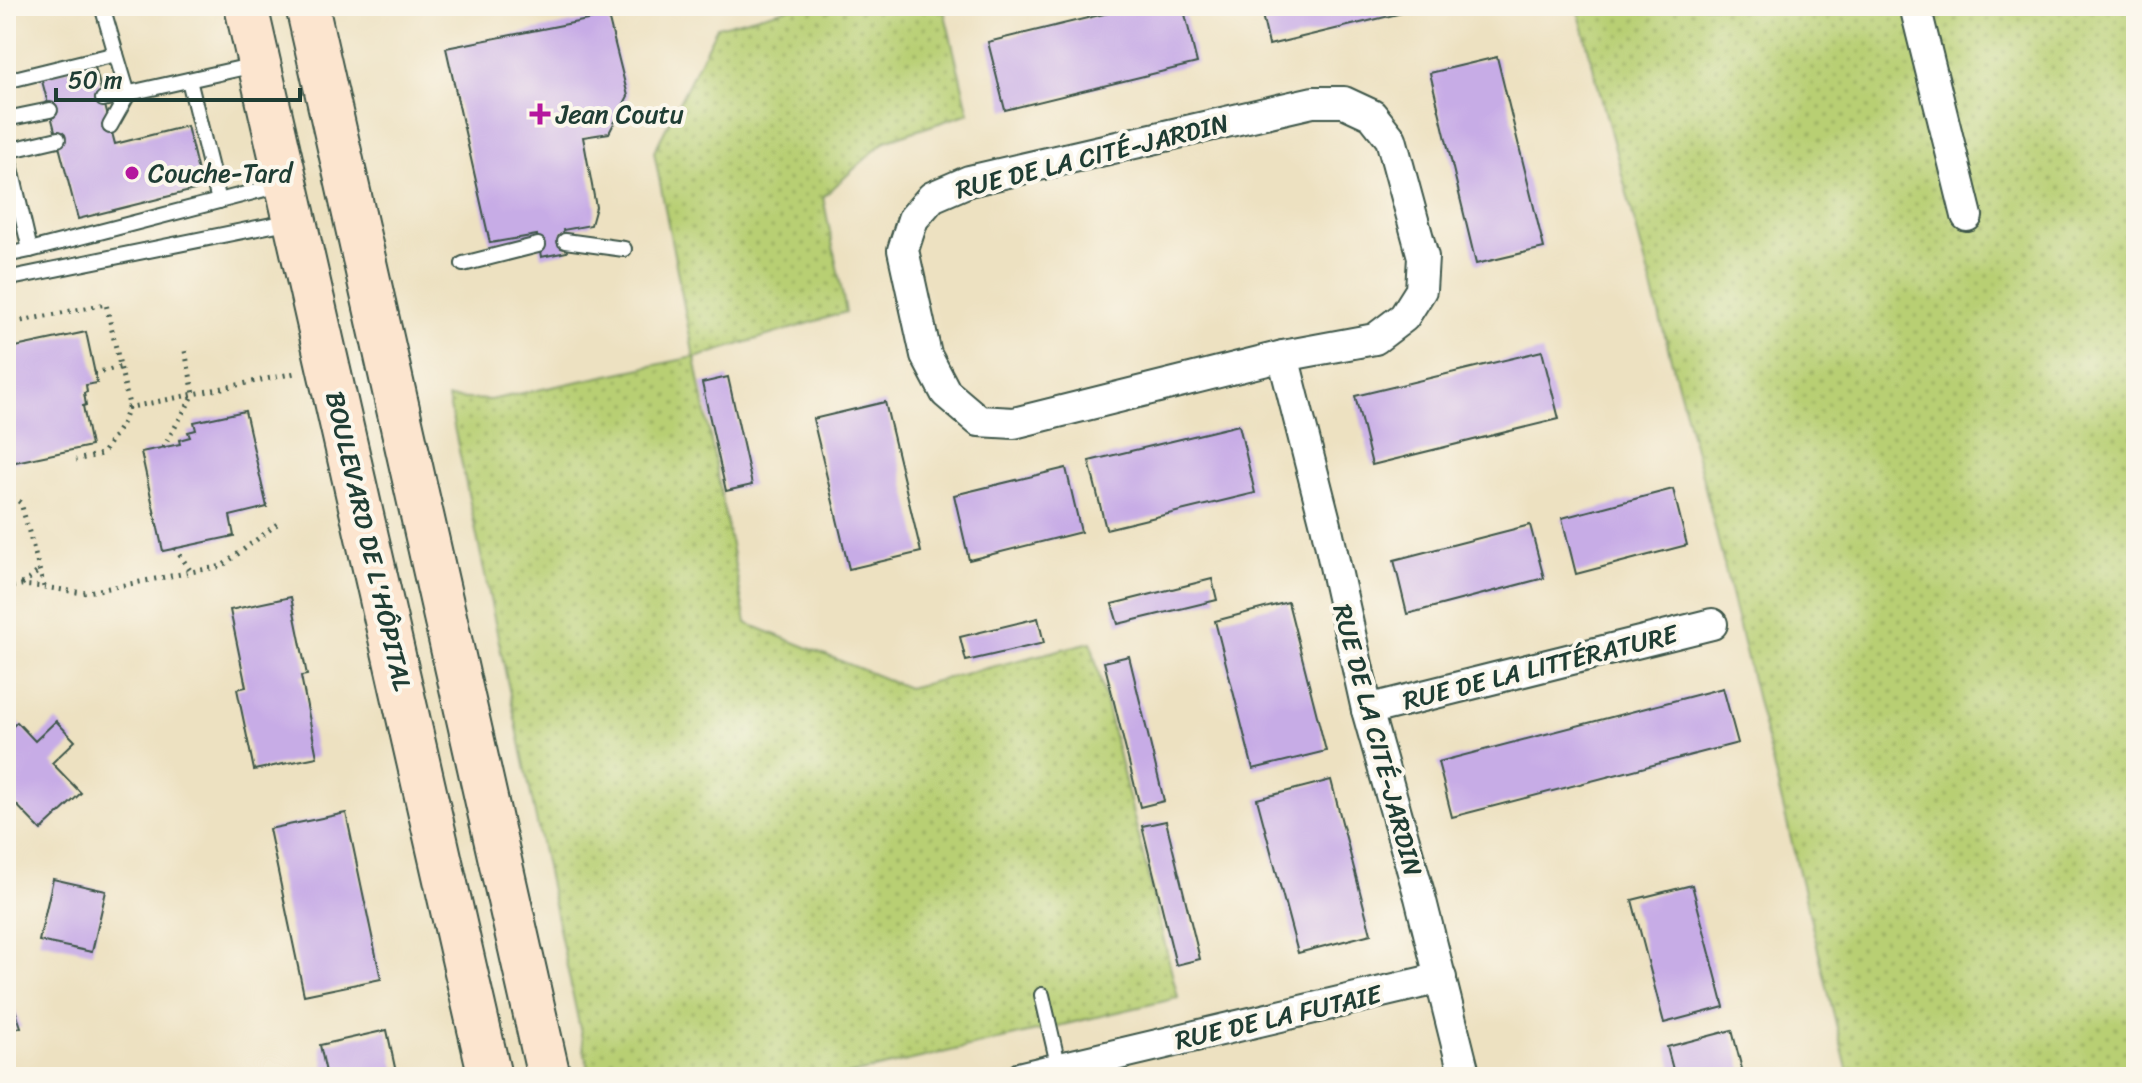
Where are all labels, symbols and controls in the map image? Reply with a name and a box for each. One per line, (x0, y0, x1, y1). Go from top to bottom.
scale bar (56, 52, 300, 102)
text: 50 m (68, 59, 123, 101)
place label: Jean Coutu (555, 91, 684, 137)
street label: RUE DE LA CITÉ-JARDIN (950, 100, 1234, 212)
marker: Jean Coutu (531, 105, 549, 123)
place label: Couche-Tard (148, 150, 294, 196)
marker: Couche-Tard (123, 164, 141, 182)
street label: BOULEVARD DE L'HÔPITAL (312, 387, 426, 695)
street label: RUE DE LA CITÉ-JARDIN (1320, 599, 1436, 881)
street label: RUE DE LA LITTÉRATURE (1398, 610, 1684, 723)
street label: RUE DE LA FUTAIE (1170, 971, 1387, 1063)

